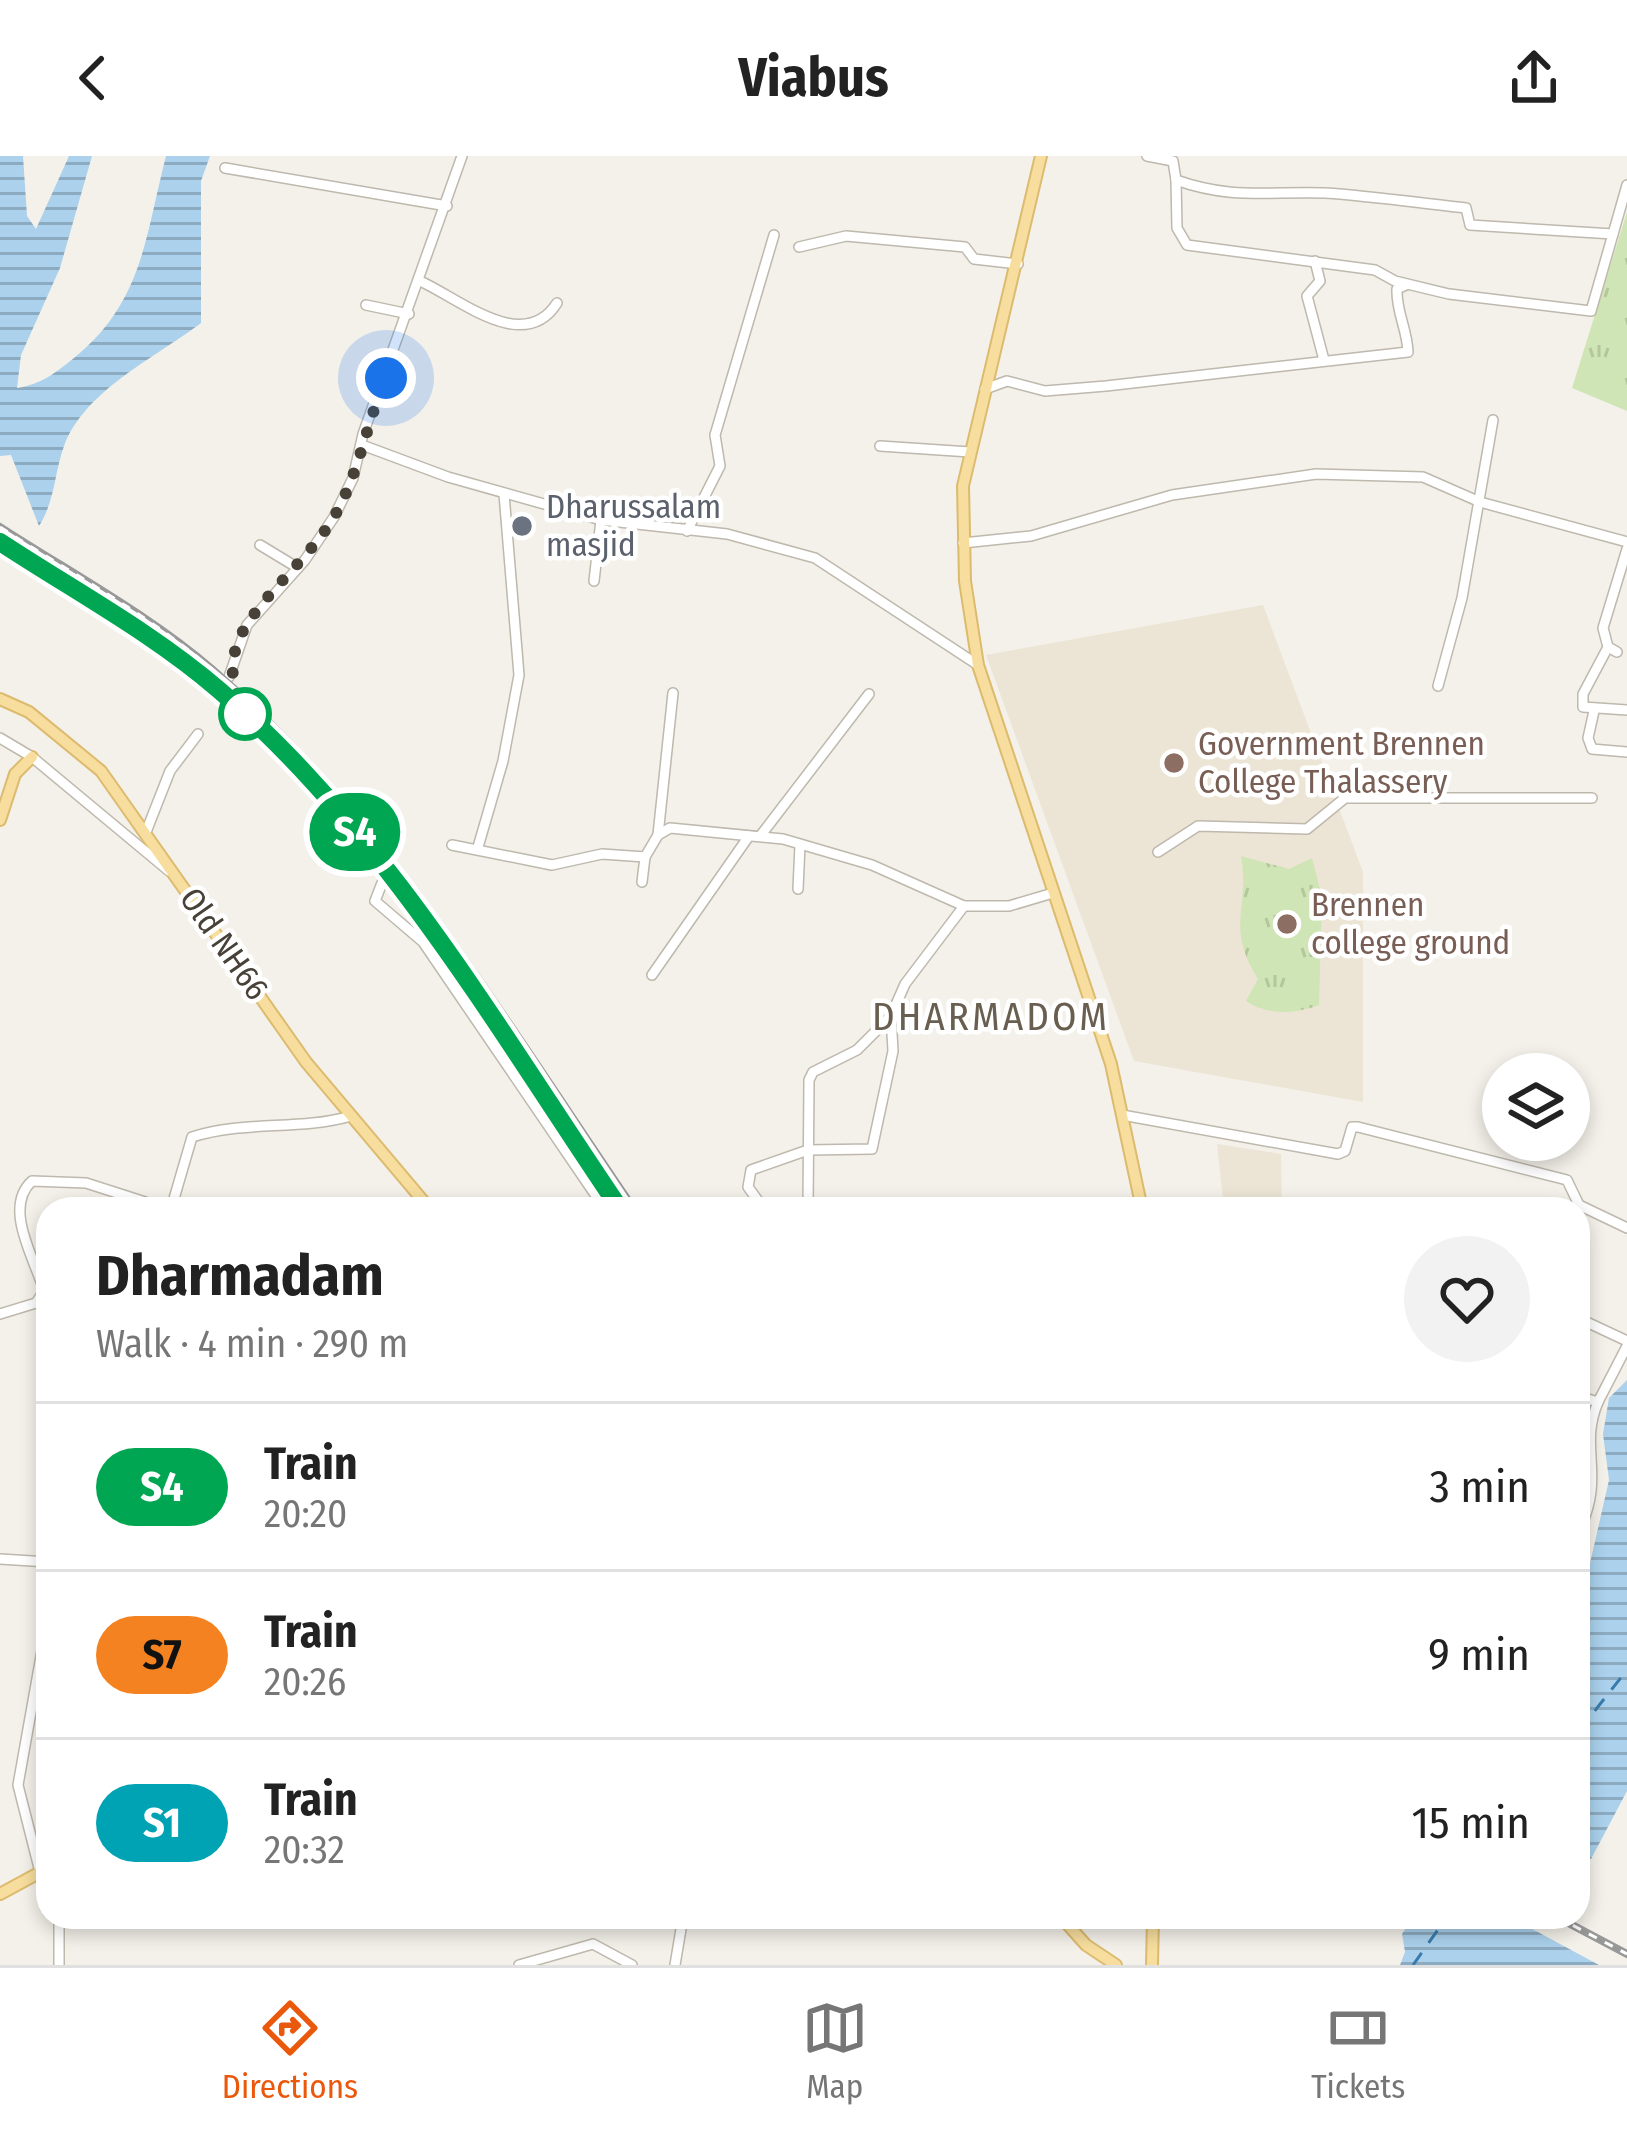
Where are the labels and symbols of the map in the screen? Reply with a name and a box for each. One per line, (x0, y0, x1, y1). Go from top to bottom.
your location (356, 348, 416, 408)
place label: Dharussalam masjid (546, 487, 721, 565)
marker: Dharussalam masjid (509, 513, 535, 539)
unlabelled marker (220, 689, 270, 739)
place label: Government Brennen College Thalassery (1198, 724, 1485, 802)
marker: Government Brennen College Thalassery (1161, 750, 1187, 776)
line badge: S4 (301, 793, 409, 871)
street label: Old NH66 (171, 880, 277, 1008)
place label: Brennen college ground (1311, 885, 1510, 963)
marker: Brennen college ground (1274, 911, 1300, 937)
district label: DHARMADOM (872, 994, 1110, 1040)

